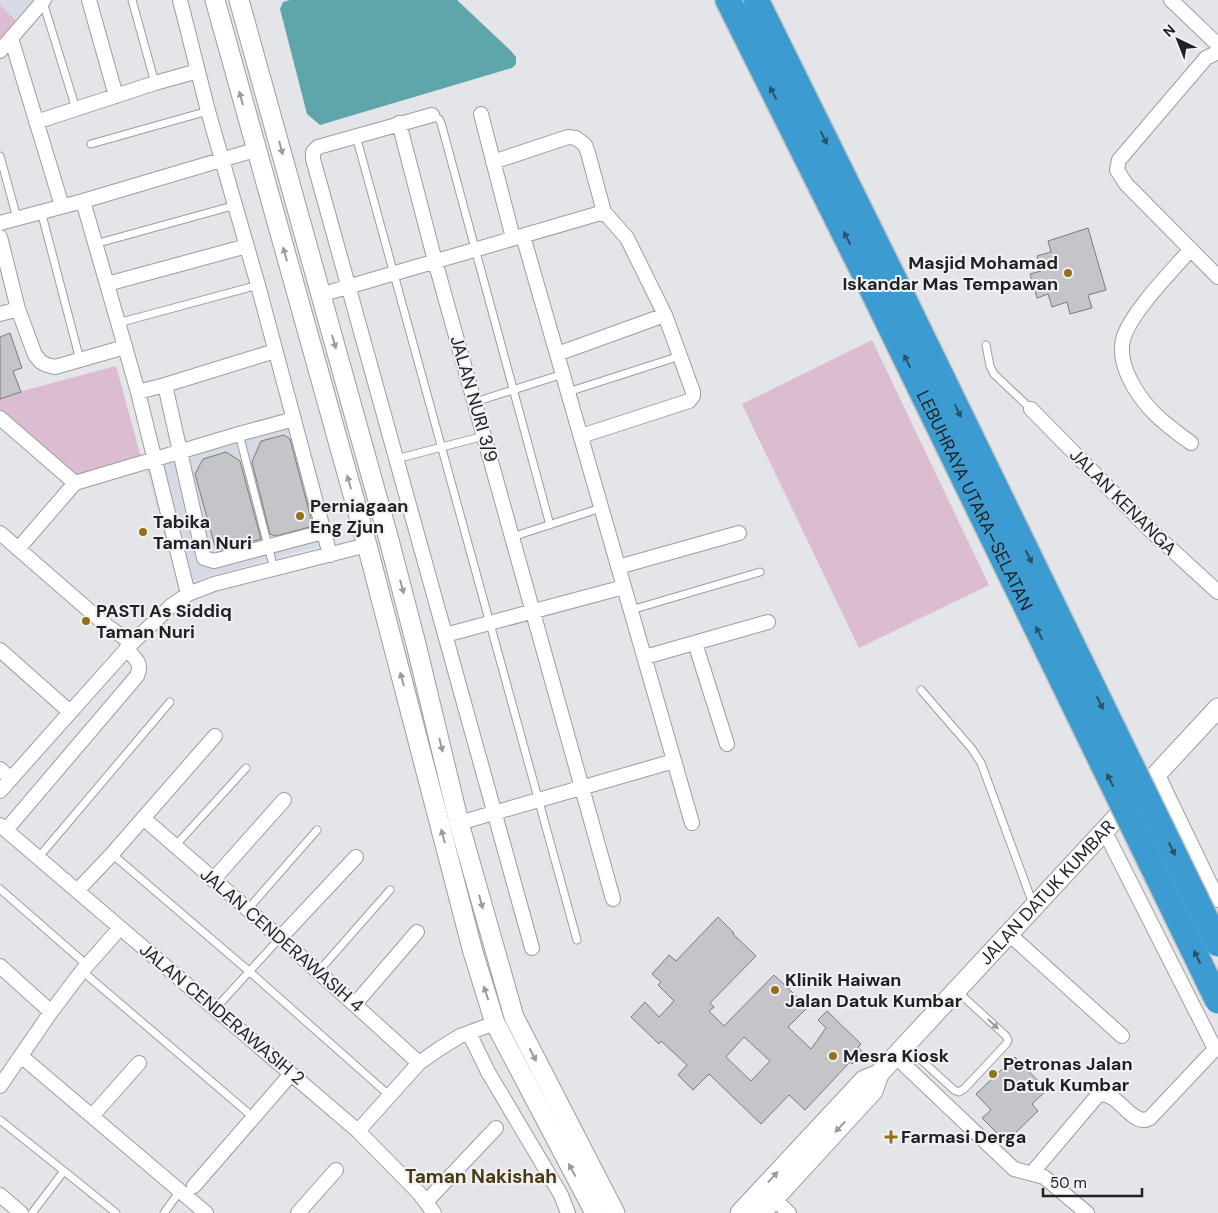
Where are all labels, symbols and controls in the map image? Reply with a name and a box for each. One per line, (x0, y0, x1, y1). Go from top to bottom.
north arrow (1153, 15, 1203, 65)
text: N (1159, 20, 1179, 41)
one-way arrow (769, 85, 778, 100)
one-way arrow (237, 90, 245, 105)
one-way arrow (820, 131, 828, 145)
one-way arrow (277, 140, 285, 155)
one-way arrow (842, 230, 851, 245)
one-way arrow (281, 247, 289, 262)
place label: Masjid Mohamad Iskandar Mas Tempawan (842, 251, 1058, 296)
marker: Masjid Mohamad Iskandar Mas Tempawan (1062, 267, 1074, 279)
street label: JALAN NURI 3/9 (444, 333, 504, 465)
one-way arrow (330, 334, 338, 349)
one-way arrow (903, 354, 911, 368)
street label: LEBUHRAYA UTARA–SELATAN (911, 386, 1038, 615)
one-way arrow (954, 404, 962, 418)
street label: JALAN KENANGA (1064, 443, 1182, 561)
one-way arrow (344, 474, 352, 489)
place label: Perniagaan Eng Zjun (310, 494, 408, 539)
place label: Tabika Taman Nuri (153, 510, 252, 555)
marker: Perniagaan Eng Zjun (294, 510, 306, 522)
marker: Tabika Taman Nuri (137, 526, 149, 538)
one-way arrow (1025, 550, 1033, 564)
one-way arrow (398, 579, 406, 594)
place label: PASTI As Siddiq Taman Nuri (96, 599, 232, 644)
marker: PASTI As Siddiq Taman Nuri (80, 615, 92, 627)
one-way arrow (1035, 626, 1044, 641)
one-way arrow (397, 672, 405, 687)
one-way arrow (1096, 696, 1104, 710)
one-way arrow (437, 737, 445, 752)
one-way arrow (1106, 772, 1115, 787)
street label: JALAN DATUK KUMBAR (974, 815, 1120, 970)
one-way arrow (439, 829, 447, 844)
one-way arrow (1168, 842, 1176, 856)
street label: JALAN CENDERAWASIH 4 (195, 862, 369, 1018)
one-way arrow (478, 894, 486, 909)
street label: JALAN CENDERAWASIH 2 (134, 938, 310, 1090)
one-way arrow (1193, 950, 1201, 964)
place label: Klinik Haiwan Jalan Datuk Kumbar (785, 968, 962, 1013)
marker: Klinik Haiwan Jalan Datuk Kumbar (769, 984, 781, 996)
one-way arrow (482, 985, 490, 1000)
one-way arrow (986, 1018, 998, 1030)
place label: Mesra Kiosk (843, 1044, 950, 1068)
one-way arrow (529, 1048, 537, 1062)
marker: Mesra Kiosk (827, 1050, 839, 1062)
place label: Petronas Jalan Datuk Kumbar (1003, 1052, 1133, 1097)
marker: Petronas Jalan Datuk Kumbar (987, 1068, 999, 1080)
one-way arrow (834, 1120, 846, 1132)
place label: Farmasi Derga (901, 1125, 1026, 1149)
marker: Farmasi Derga (885, 1131, 897, 1143)
one-way arrow (568, 1163, 577, 1177)
district label: Taman Nakishah (405, 1164, 557, 1189)
scale bar (1043, 1166, 1142, 1198)
one-way arrow (767, 1172, 779, 1184)
text: 50 m (1050, 1173, 1087, 1193)

